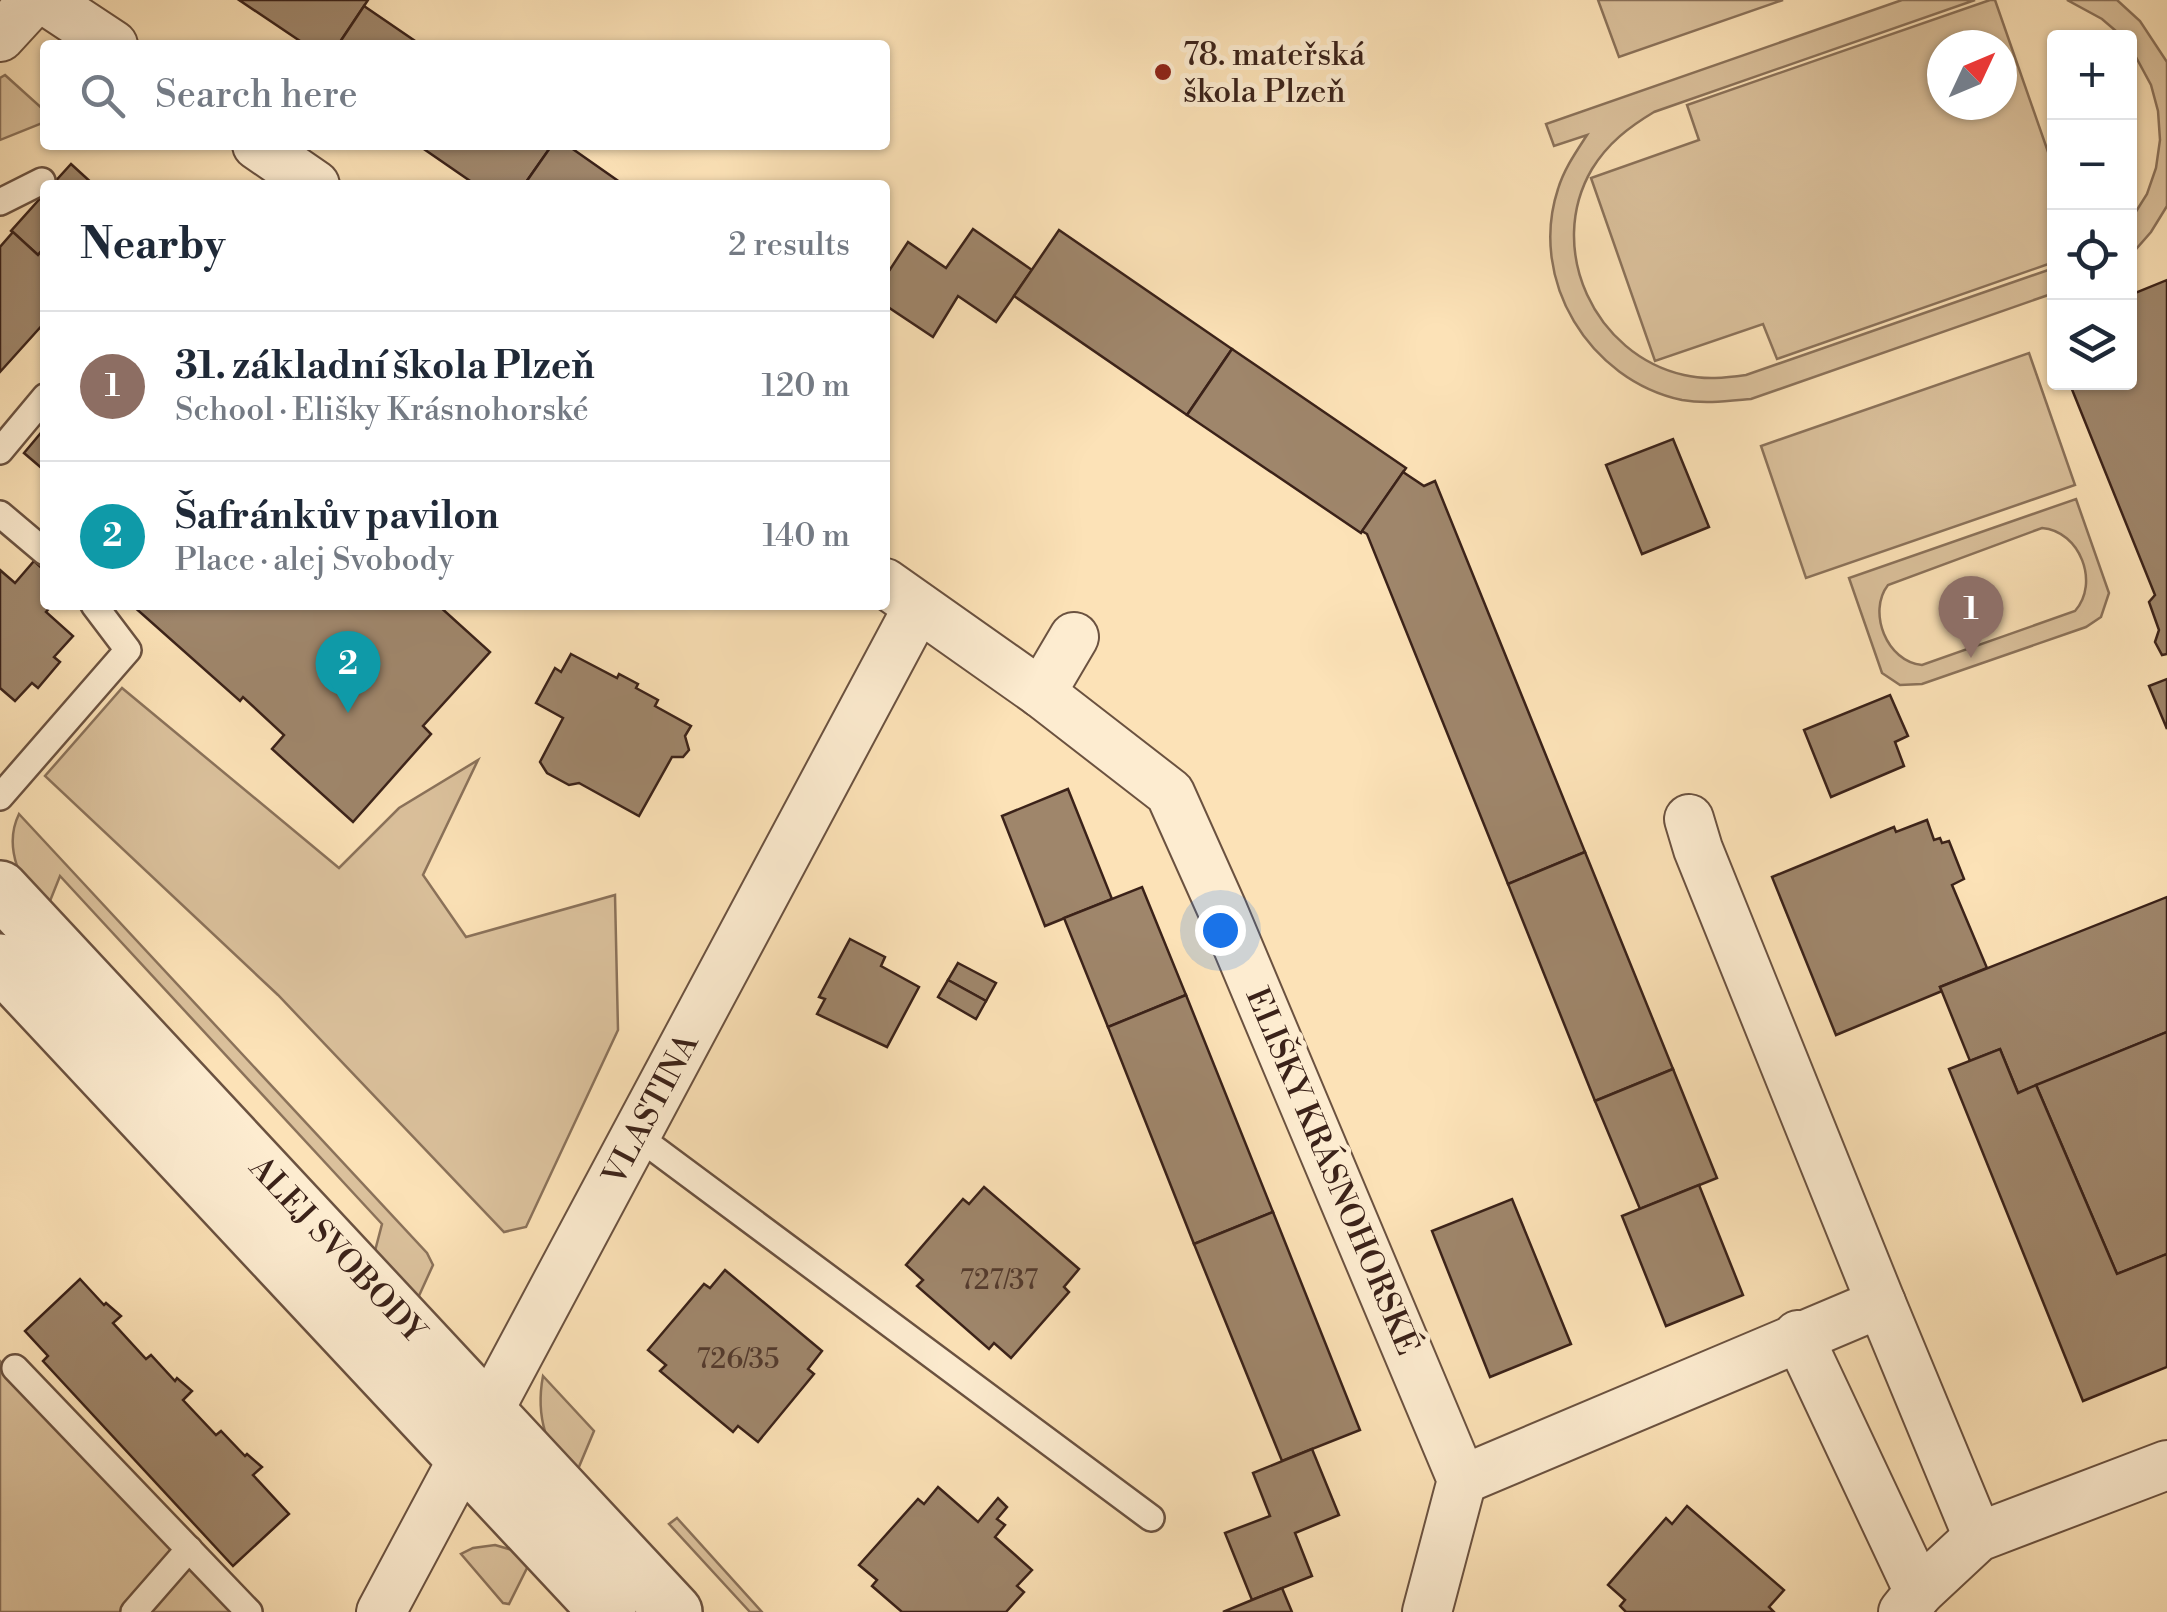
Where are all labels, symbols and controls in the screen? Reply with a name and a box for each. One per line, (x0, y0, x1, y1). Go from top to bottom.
north arrow (1927, 30, 2017, 120)
map controls (2047, 30, 2137, 390)
button: + (2047, 30, 2137, 120)
place label: 78. mateřská škola Plzeň (1183, 35, 1366, 112)
search box (40, 40, 890, 150)
marker: 78. mateřská škola Plzeň (1152, 61, 1174, 83)
icon: search (75, 68, 130, 123)
text: Search here (155, 72, 358, 119)
button: − (2047, 120, 2137, 210)
button: locate (2047, 210, 2137, 300)
text: Nearby (80, 219, 225, 272)
text: 2 results (728, 225, 850, 265)
button: layers (2047, 300, 2137, 390)
text: 31. základní škola Plzeň (175, 343, 594, 390)
text: 1 (105, 366, 120, 406)
text: 120 m (761, 366, 850, 406)
text: School · Elišky Krásnohorské (175, 390, 589, 430)
text: Šafránkův pavilon (175, 493, 499, 540)
text: 2 (102, 516, 123, 556)
text: 140 m (763, 516, 850, 556)
text: Place · alej Svobody (175, 540, 454, 580)
pin: 1 (1938, 576, 2004, 658)
pin: 2 (316, 630, 380, 713)
your location (1195, 905, 1246, 956)
street label: ELIŠKY KRÁSNOHORSKÉ (1237, 981, 1429, 1361)
street label: VLASTINA (594, 1026, 708, 1193)
street label: ALEJ SVOBODY (240, 1147, 435, 1353)
house number: 727/37 (960, 1263, 1038, 1298)
house number: 726/35 (697, 1342, 779, 1377)

